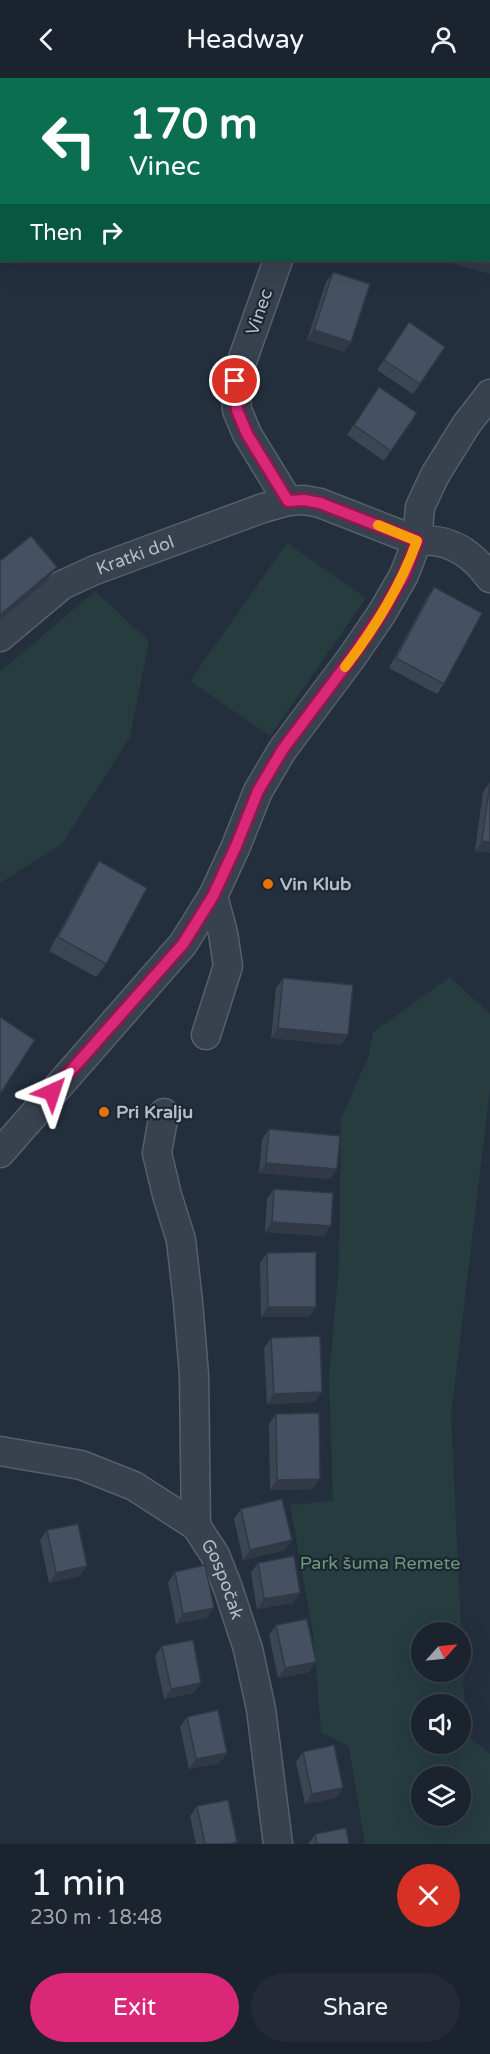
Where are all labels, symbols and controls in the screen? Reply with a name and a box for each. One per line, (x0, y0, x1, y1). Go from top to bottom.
icon: back (30, 23, 63, 56)
text: Headway (186, 23, 304, 56)
icon: person (427, 23, 460, 56)
text: 170 m (129, 99, 258, 150)
icon: left (30, 102, 108, 180)
text: Vinec (129, 150, 200, 183)
icon: right (95, 216, 128, 249)
text: Then (30, 220, 83, 246)
street label: Vinec (241, 286, 277, 338)
pin (209, 355, 260, 406)
icon: arrive (218, 364, 251, 397)
street label: Kratki dol (93, 531, 177, 580)
place label: Vin Klub (280, 873, 351, 895)
marker: Vin Klub (261, 877, 275, 891)
position arrow (20, 1060, 84, 1124)
place label: Pri Kralju (116, 1101, 193, 1123)
marker: Pri Kralju (97, 1105, 111, 1119)
street label: Gospočak (196, 1535, 249, 1622)
park label: Park šuma Remete (300, 1552, 460, 1574)
north arrow (411, 1622, 471, 1682)
map controls (411, 1622, 471, 1826)
button: sound (411, 1694, 471, 1754)
button: layers (411, 1766, 471, 1826)
text: 1 min (30, 1862, 126, 1905)
button: close (397, 1864, 460, 1927)
text: 230 m · 18:48 (30, 1906, 162, 1930)
button: Exit (30, 1973, 239, 2042)
button: Share (251, 1973, 460, 2042)

